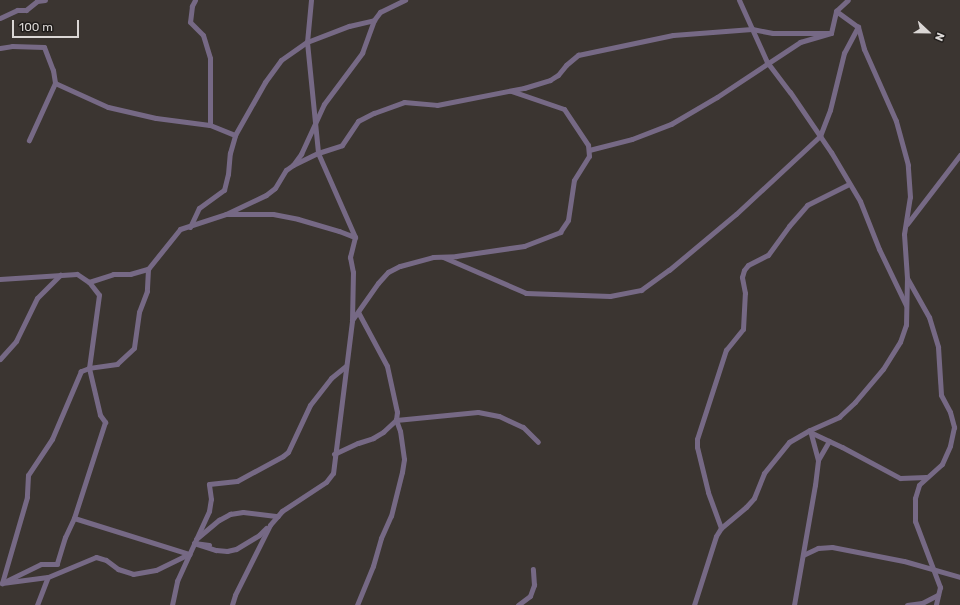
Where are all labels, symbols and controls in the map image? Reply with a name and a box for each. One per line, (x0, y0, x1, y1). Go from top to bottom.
scale bar (14, 12, 81, 38)
north arrow (908, 12, 948, 52)
text: 100 m (19, 20, 53, 34)
text: N (932, 31, 947, 43)

